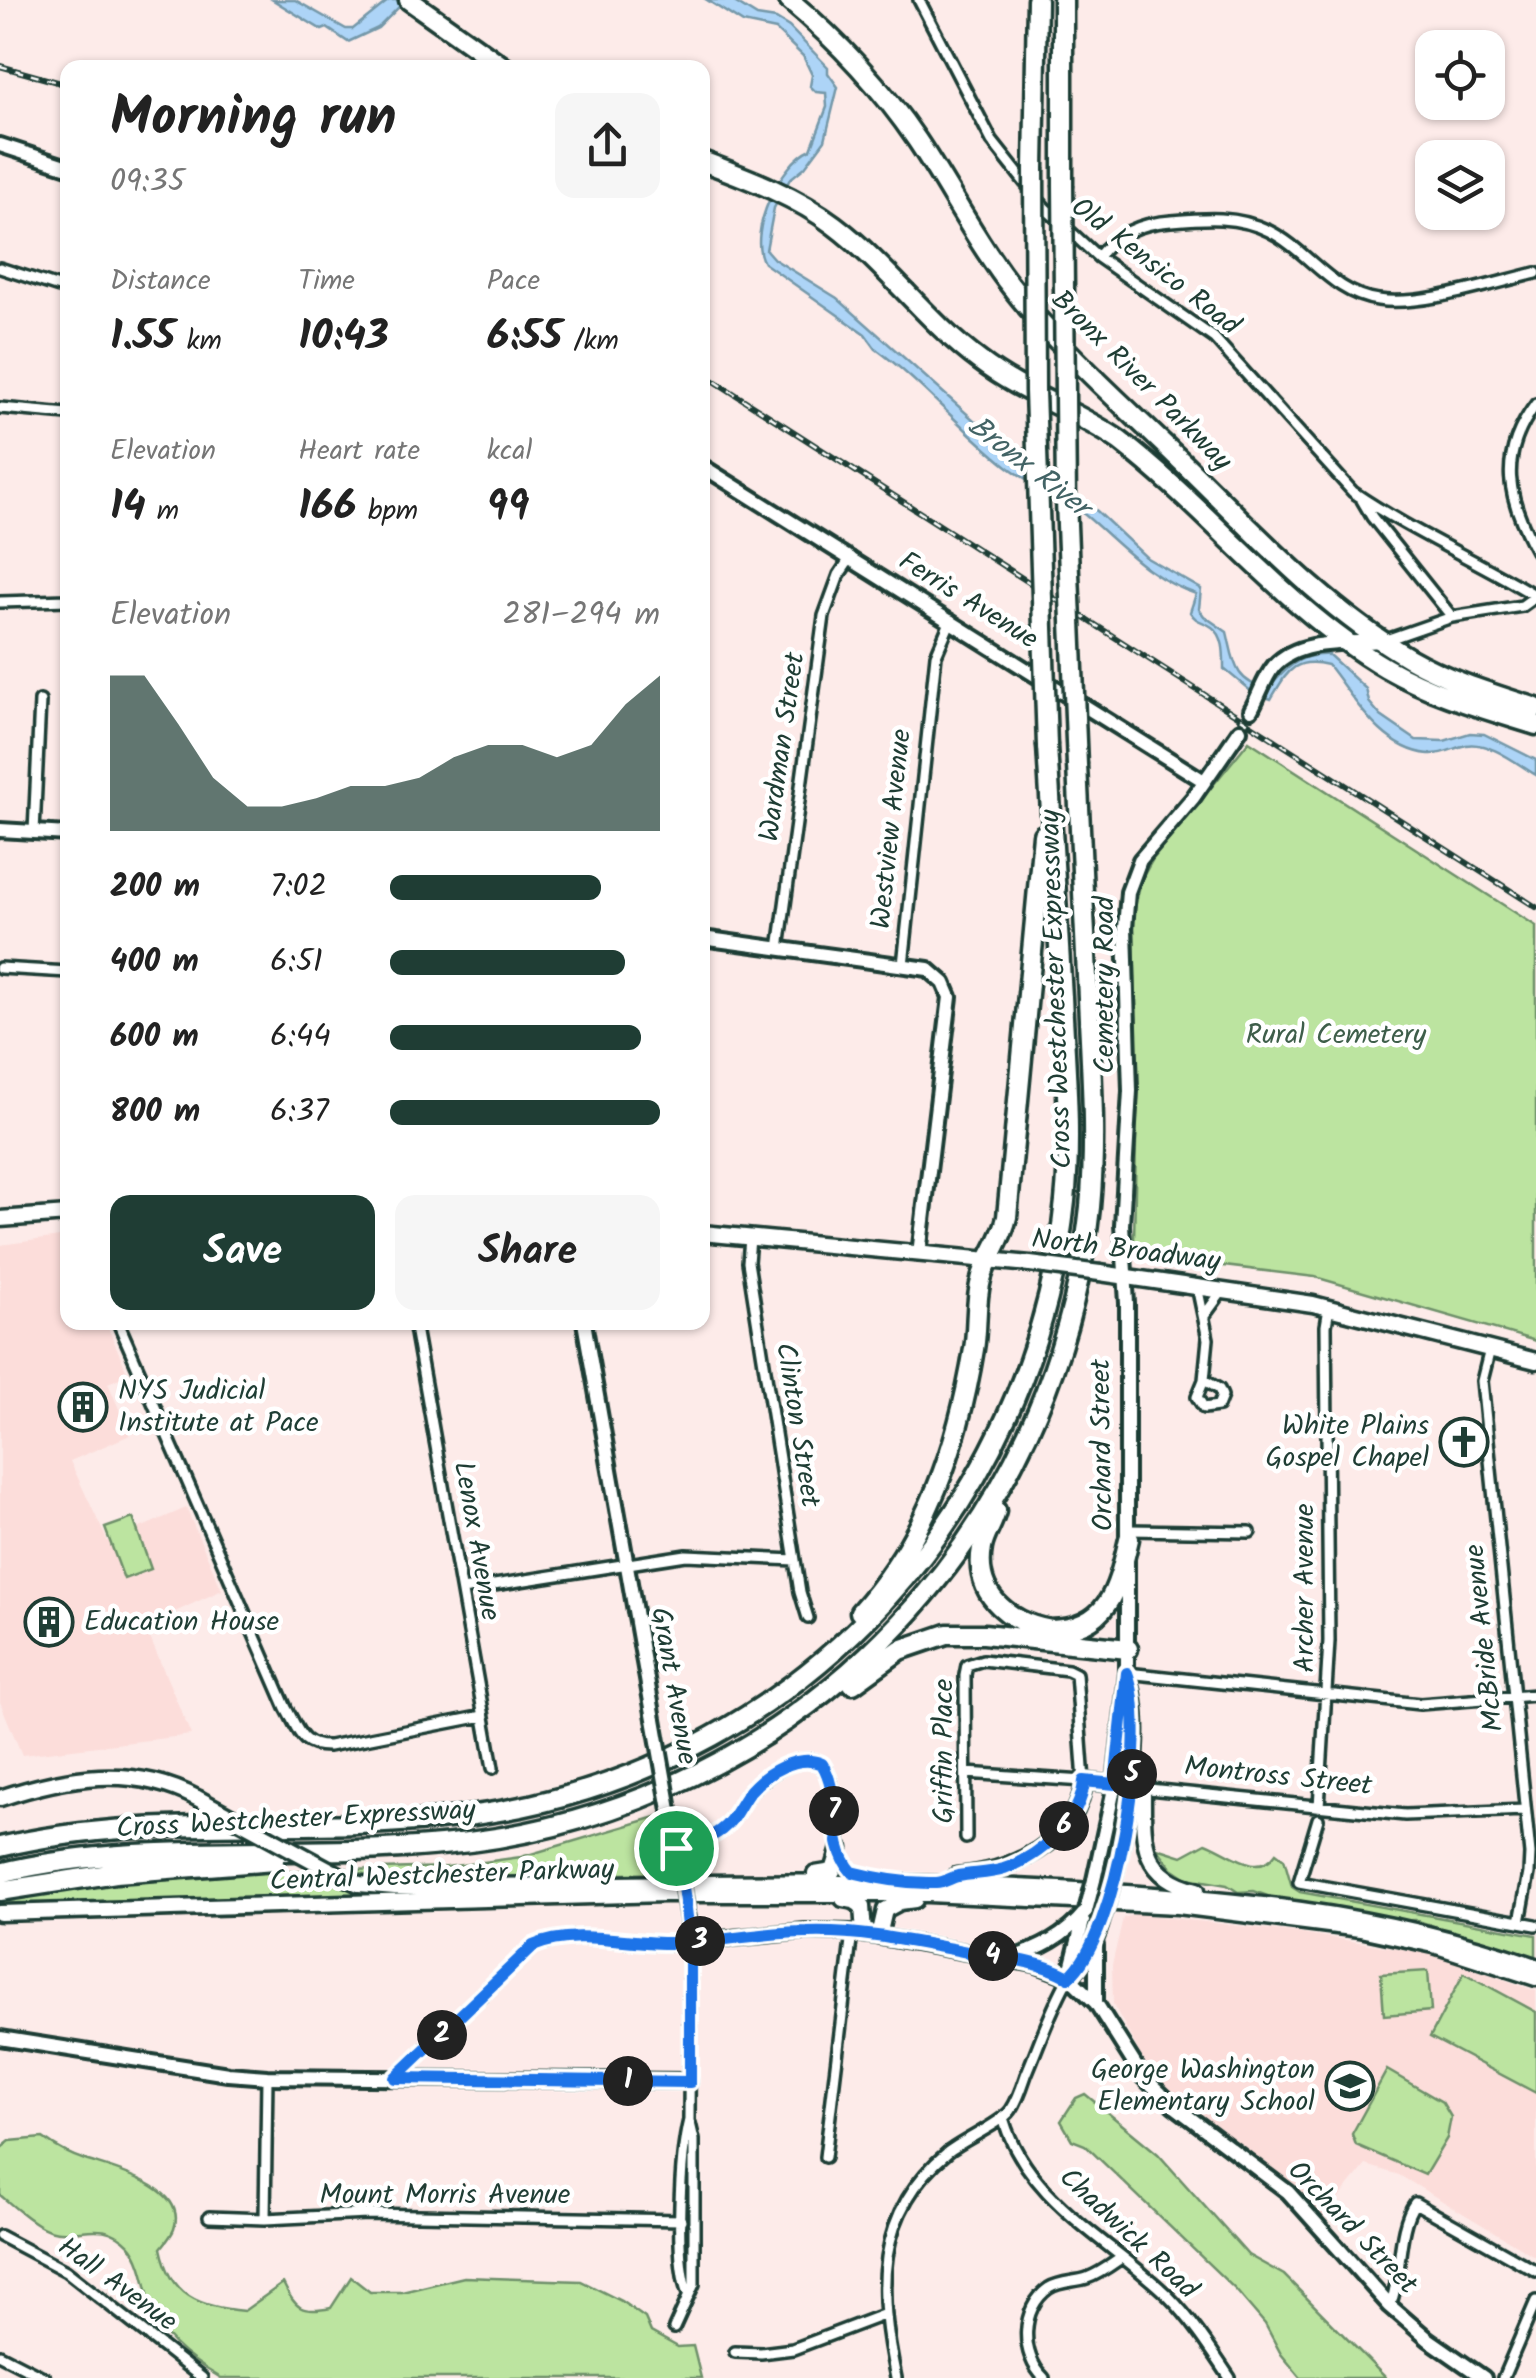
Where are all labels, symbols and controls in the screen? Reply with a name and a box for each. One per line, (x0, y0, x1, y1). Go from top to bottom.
map controls (1415, 30, 1505, 230)
button: locate (1415, 30, 1505, 120)
text: Morning run (110, 76, 397, 163)
button: share (555, 93, 660, 198)
button: layers (1415, 140, 1505, 230)
text: 09:35 (110, 157, 185, 208)
street label: Old Kensico Road (1061, 186, 1250, 348)
text: Distance (110, 259, 211, 304)
text: Time (298, 259, 355, 304)
text: Pace (487, 259, 540, 304)
street label: Bronx River Parkway (1040, 280, 1243, 483)
text: 1.55 (110, 304, 175, 371)
text: 10:43 (298, 304, 389, 371)
text: 6:55 (487, 304, 562, 371)
text: km (175, 319, 222, 364)
text: /km (562, 319, 619, 364)
water label: Bronx River (956, 404, 1104, 534)
text: Elevation (110, 429, 216, 474)
text: Heart rate (298, 429, 420, 474)
text: kcal (487, 429, 532, 474)
text: 14 (110, 474, 146, 541)
text: 166 (298, 474, 357, 541)
text: 99 (487, 474, 529, 541)
text: m (146, 489, 179, 534)
text: bpm (357, 489, 418, 534)
street label: Ferris Avenue (889, 540, 1047, 662)
text: Elevation (110, 590, 231, 641)
text: 281–294 m (502, 590, 660, 641)
street label: Wardman Street (747, 648, 819, 845)
street label: Westview Avenue (859, 726, 925, 931)
street label: Cross Westchester Expressway (1028, 808, 1086, 1169)
text: 200 m (110, 862, 200, 913)
text: 7:02 (270, 862, 327, 913)
street label: Cemetery Road (1083, 895, 1128, 1074)
text: 400 m (110, 937, 199, 988)
text: 6:51 (270, 937, 323, 988)
text: 600 m (110, 1012, 199, 1063)
text: 6:44 (270, 1012, 331, 1063)
park label: Rural Cemetery (1246, 1013, 1427, 1058)
text: 800 m (110, 1087, 200, 1138)
text: 6:37 (270, 1087, 329, 1138)
button: Save (110, 1195, 375, 1310)
button: Share (395, 1195, 660, 1310)
street label: North Broadway (1029, 1217, 1224, 1285)
street label: Clinton Street (762, 1340, 832, 1512)
street label: Orchard Street (1079, 1357, 1127, 1532)
place label: NYS Judicial Institute at Pace (118, 1369, 319, 1446)
building icon: NYS Judicial Institute at Pace (57, 1381, 109, 1433)
place label: White Plains Gospel Chapel (1265, 1404, 1429, 1481)
church icon: White Plains Gospel Chapel (1438, 1416, 1490, 1468)
street label: Lenox Avenue (440, 1458, 512, 1625)
street label: Archer Avenue (1283, 1503, 1328, 1673)
street label: McBride Avenue (1453, 1541, 1517, 1734)
building icon: Education House (23, 1596, 75, 1648)
place label: Education House (84, 1600, 280, 1645)
street label: Grant Avenue (637, 1604, 709, 1769)
street label: Griffin Place (922, 1678, 967, 1823)
street label: Montross Street (1182, 1745, 1375, 1809)
pin: 5 (1107, 1749, 1157, 1799)
text: 5 (1125, 1751, 1139, 1796)
pin: 7 (809, 1786, 859, 1836)
street label: Cross Westchester Expressway (115, 1788, 478, 1852)
text: 7 (827, 1788, 841, 1833)
pin: 6 (1039, 1801, 1089, 1851)
text: 6 (1056, 1803, 1072, 1848)
pin (634, 1806, 719, 1891)
icon: arrive (649, 1821, 704, 1876)
street label: Central Westchester Parkway (269, 1847, 616, 1905)
pin: 3 (675, 1916, 725, 1966)
text: 3 (692, 1918, 708, 1963)
pin: 4 (968, 1931, 1018, 1981)
text: 4 (985, 1933, 1001, 1978)
pin: 2 (417, 2010, 467, 2060)
text: 2 (434, 2012, 450, 2057)
place label: George Washington Elementary School (1091, 2048, 1315, 2125)
pin: 1 (603, 2056, 653, 2106)
text: 1 (624, 2058, 632, 2103)
school or university icon: George Washington Elementary School (1324, 2060, 1376, 2112)
street label: Orchard Street (1276, 2150, 1429, 2307)
street label: Chadwick Road (1048, 2157, 1209, 2312)
street label: Mount Morris Avenue (320, 2173, 571, 2218)
street label: Hall Avenue (47, 2226, 187, 2344)

